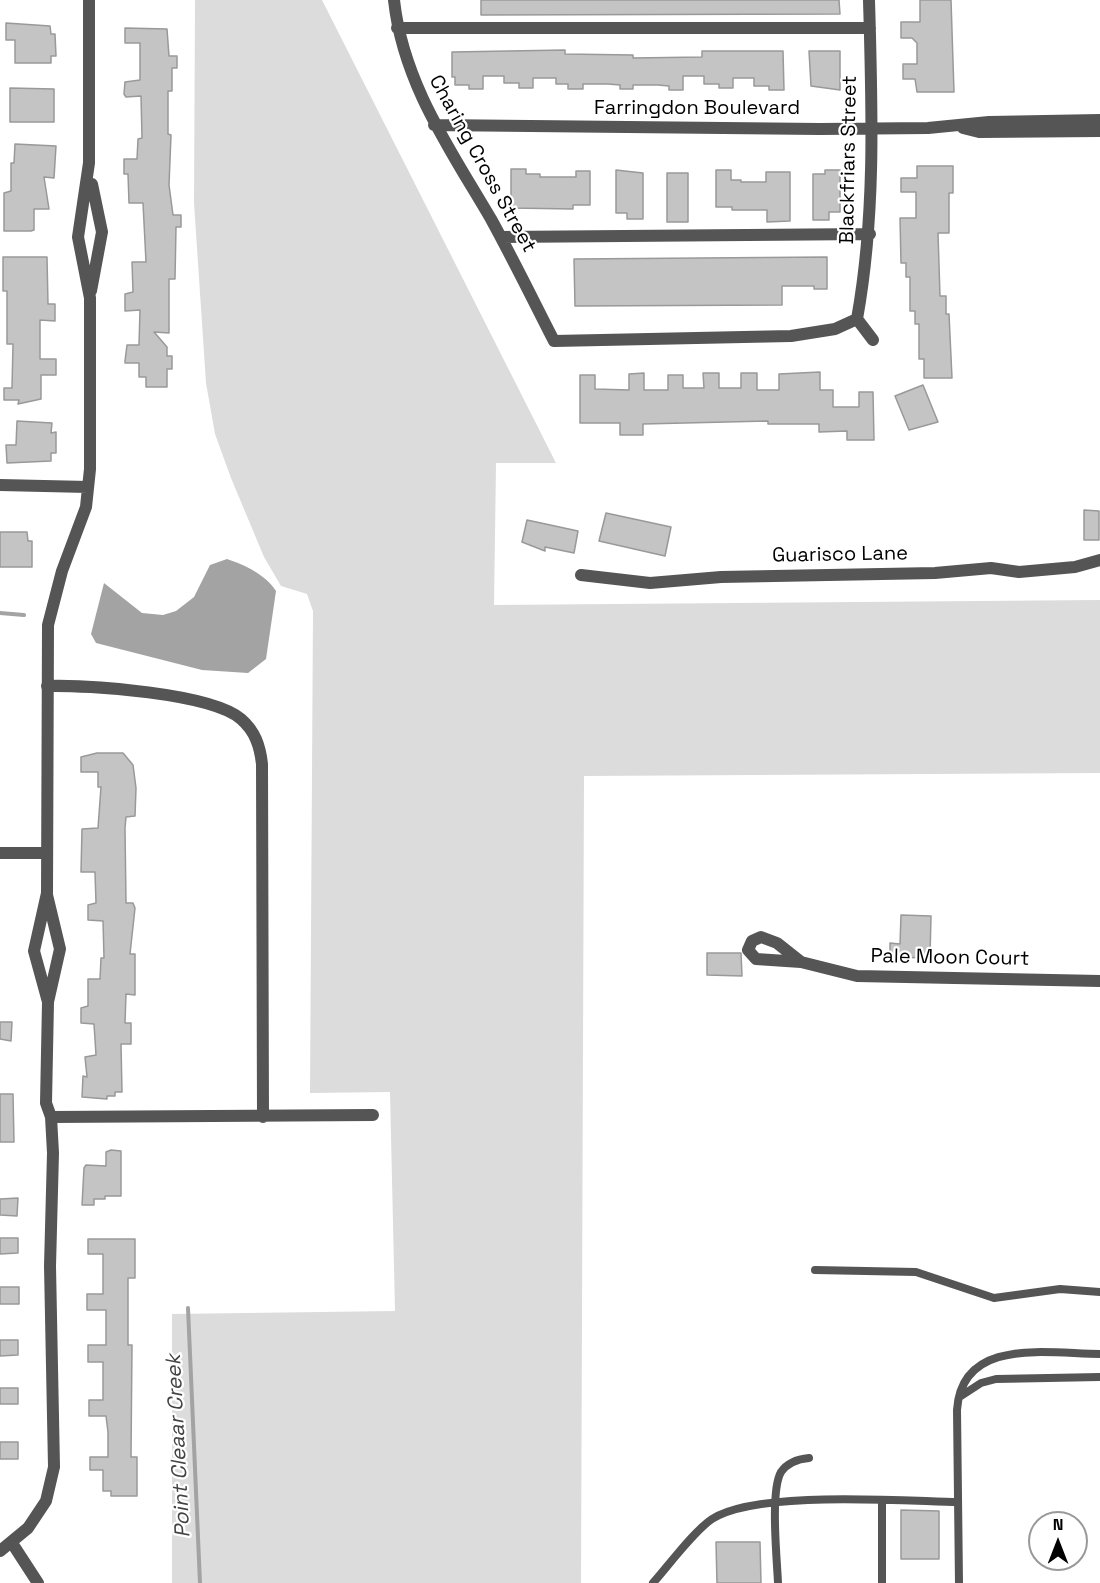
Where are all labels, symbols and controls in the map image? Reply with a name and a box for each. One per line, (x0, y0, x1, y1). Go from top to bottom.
street label: Charing Cross Street (423, 71, 541, 257)
street label: Blackfriars Street (836, 75, 862, 245)
street label: Farringdon Boulevard (594, 97, 800, 121)
street label: Guarisco Lane (772, 542, 908, 568)
street label: Pale Moon Court (870, 945, 1030, 971)
water label: Point Cleaar Creek (162, 1354, 196, 1538)
north arrow (1028, 1511, 1088, 1571)
text: N (1053, 1514, 1063, 1535)

